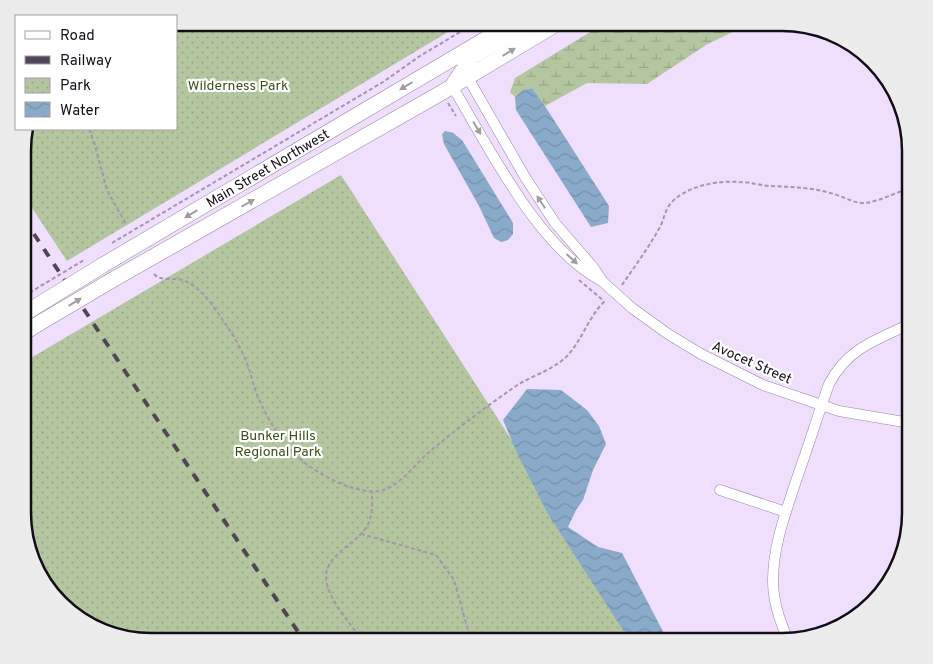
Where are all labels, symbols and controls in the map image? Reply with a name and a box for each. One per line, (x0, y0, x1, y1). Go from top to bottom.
legend (15, 15, 178, 130)
text: Road (60, 27, 95, 46)
one-way arrow (503, 48, 516, 57)
text: Railway (60, 52, 112, 71)
text: Park (60, 77, 91, 96)
park label: Wilderness Park (188, 78, 288, 95)
one-way arrow (399, 81, 412, 90)
text: Water (60, 102, 100, 121)
one-way arrow (473, 121, 482, 134)
street label: Main Street Northwest (204, 126, 333, 212)
one-way arrow (536, 195, 546, 209)
one-way arrow (240, 199, 255, 207)
one-way arrow (184, 209, 197, 218)
one-way arrow (565, 253, 577, 265)
one-way arrow (69, 297, 82, 306)
street label: Avocet Street (709, 338, 794, 389)
park label: Bunker Hills Regional Park (234, 428, 322, 461)

